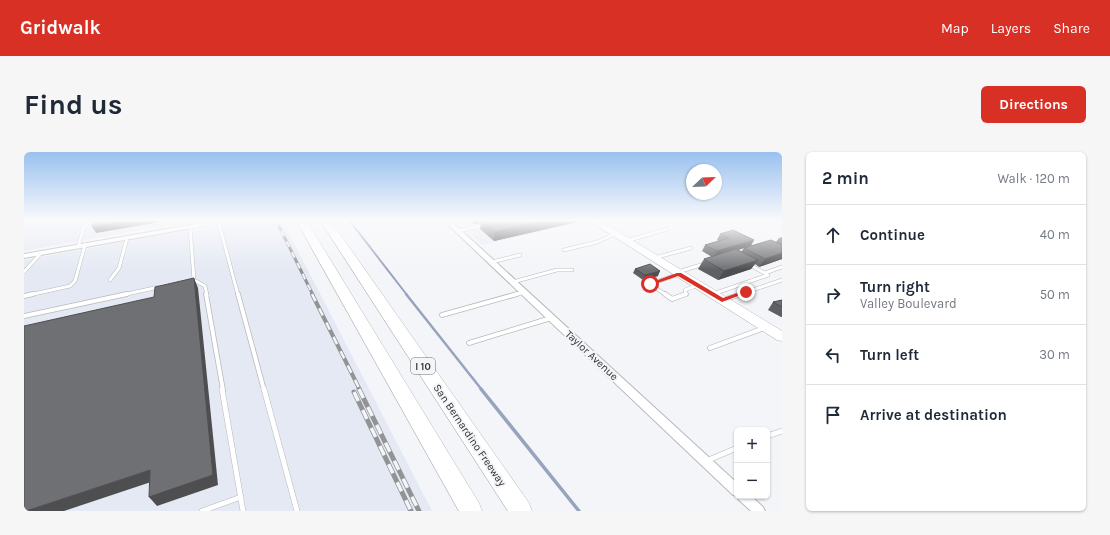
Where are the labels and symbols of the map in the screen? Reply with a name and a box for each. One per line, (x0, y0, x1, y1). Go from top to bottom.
north arrow (686, 164, 722, 200)
route start (641, 275, 659, 293)
route end (737, 283, 755, 301)
street label: Taylor Avenue (563, 328, 621, 383)
road number: I 10 (411, 358, 435, 374)
street label: San Bernardino Freeway (431, 382, 509, 489)

